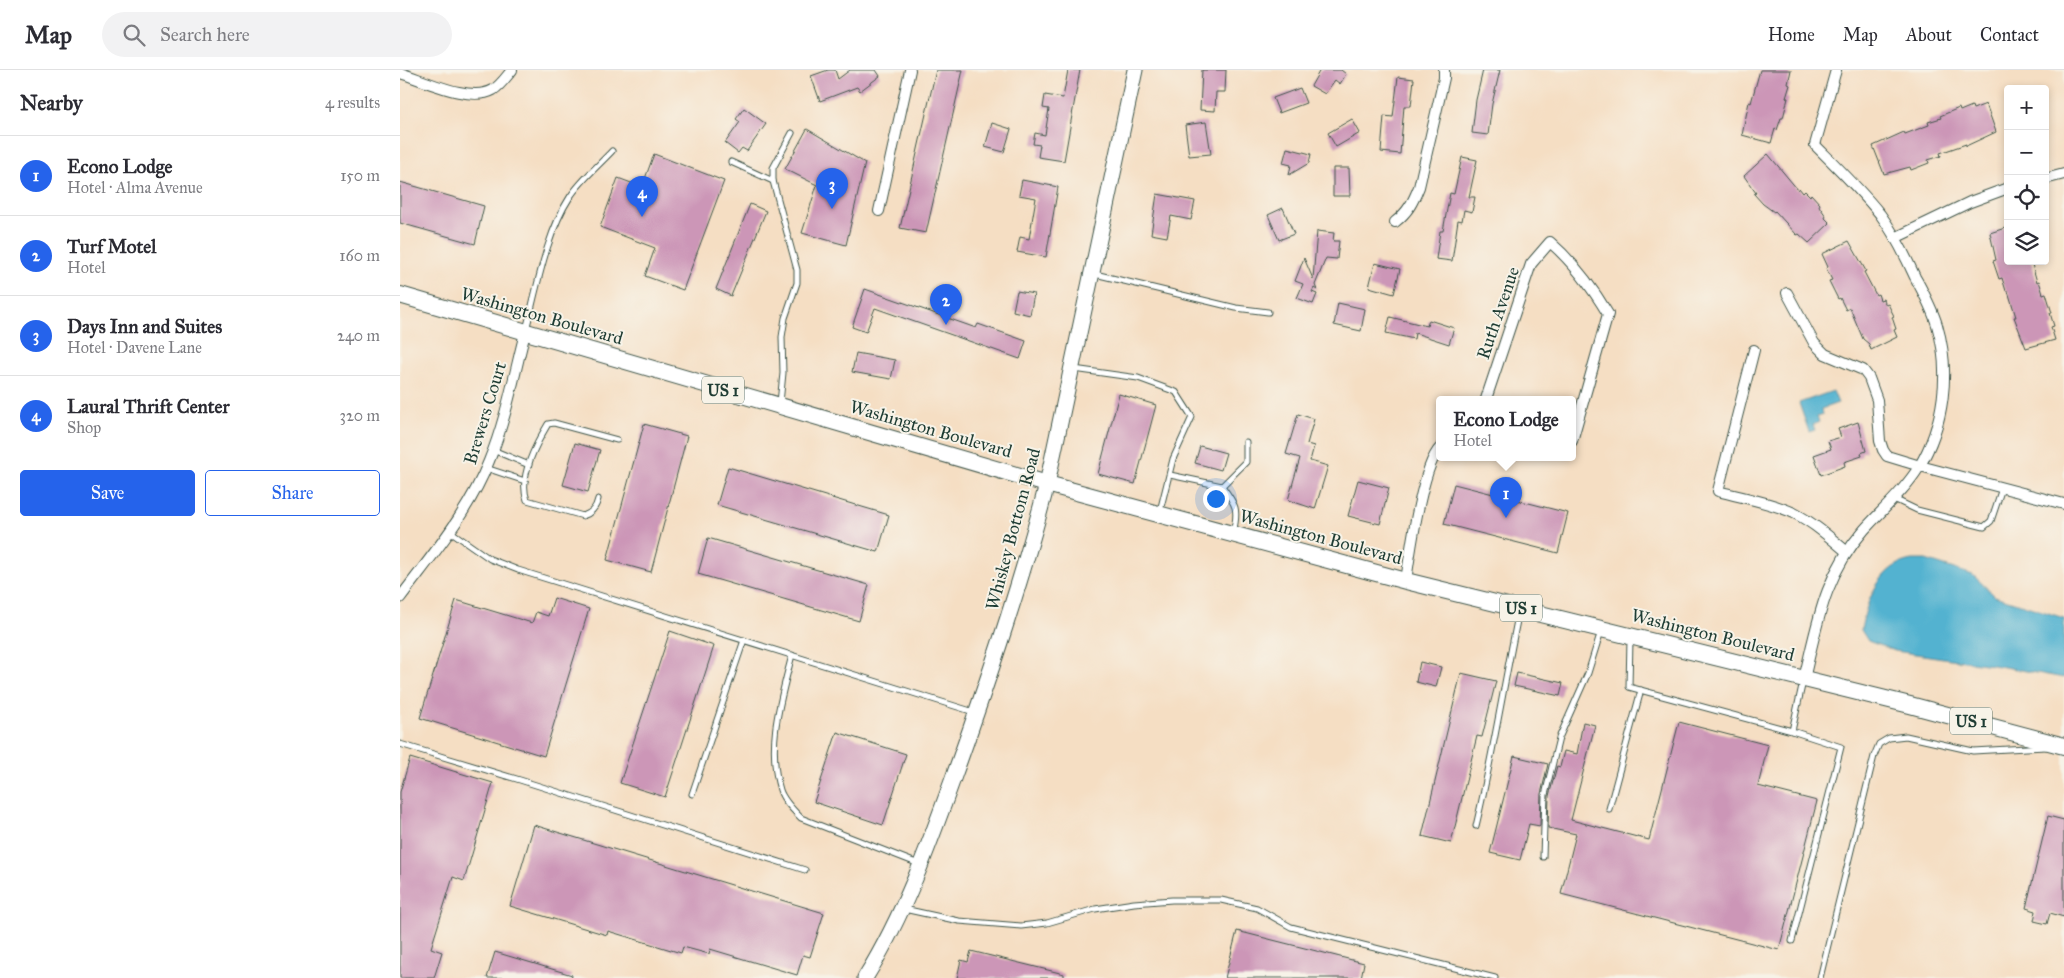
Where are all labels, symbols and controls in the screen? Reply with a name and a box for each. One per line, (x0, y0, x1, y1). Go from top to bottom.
search box (102, 12, 452, 57)
text: Map (25, 20, 72, 50)
icon: search (120, 21, 148, 49)
text: Search here (160, 23, 250, 46)
text: Home (1768, 24, 1815, 46)
text: Map (1843, 24, 1878, 46)
text: About (1906, 24, 1952, 46)
text: Contact (1980, 24, 2039, 46)
map controls (2004, 85, 2049, 265)
button: + (2004, 85, 2049, 130)
text: Nearby (20, 90, 83, 116)
text: 4 results (325, 93, 380, 112)
button: − (2004, 130, 2049, 175)
text: Econo Lodge (67, 155, 173, 178)
text: 1 (33, 166, 39, 185)
text: 150 m (340, 166, 380, 185)
pin: 3 (816, 168, 848, 209)
button: locate (2004, 175, 2049, 220)
pin: 4 (626, 176, 658, 217)
text: Hotel · Alma Avenue (67, 178, 203, 197)
button: layers (2004, 220, 2049, 265)
text: Turf Motel (67, 235, 156, 258)
text: 2 (32, 246, 40, 265)
text: 160 m (339, 246, 380, 265)
text: Hotel (67, 258, 105, 277)
street label: Ruth Avenue (1472, 264, 1524, 362)
street label: Washington Boulevard (458, 282, 626, 351)
pin: 2 (930, 284, 962, 325)
text: Days Inn and Suites (67, 315, 222, 338)
text: 3 (33, 326, 39, 345)
text: 240 m (337, 326, 380, 345)
text: Hotel · Davene Lane (67, 338, 202, 357)
street label: Brewers Court (459, 358, 511, 467)
road number: US 1 (702, 376, 744, 404)
text: Laural Thrift Center (67, 395, 230, 418)
street label: Washington Boulevard (847, 395, 1015, 464)
popup (1436, 396, 1576, 461)
text: 4 (32, 406, 40, 425)
text: 320 m (340, 406, 380, 425)
text: Econo Lodge (1453, 408, 1559, 431)
text: Shop (67, 418, 101, 437)
text: Hotel (1453, 431, 1492, 450)
street label: Whiskey Bottom Road (981, 446, 1045, 612)
button: Save (20, 470, 195, 516)
button: Share (205, 470, 380, 516)
pin: 1 (1490, 477, 1522, 518)
your location (1203, 486, 1229, 512)
street label: Washington Boulevard (1237, 505, 1405, 570)
road number: US 1 (1500, 594, 1542, 622)
street label: Washington Boulevard (1629, 604, 1797, 667)
road number: US 1 (1950, 707, 1992, 734)

